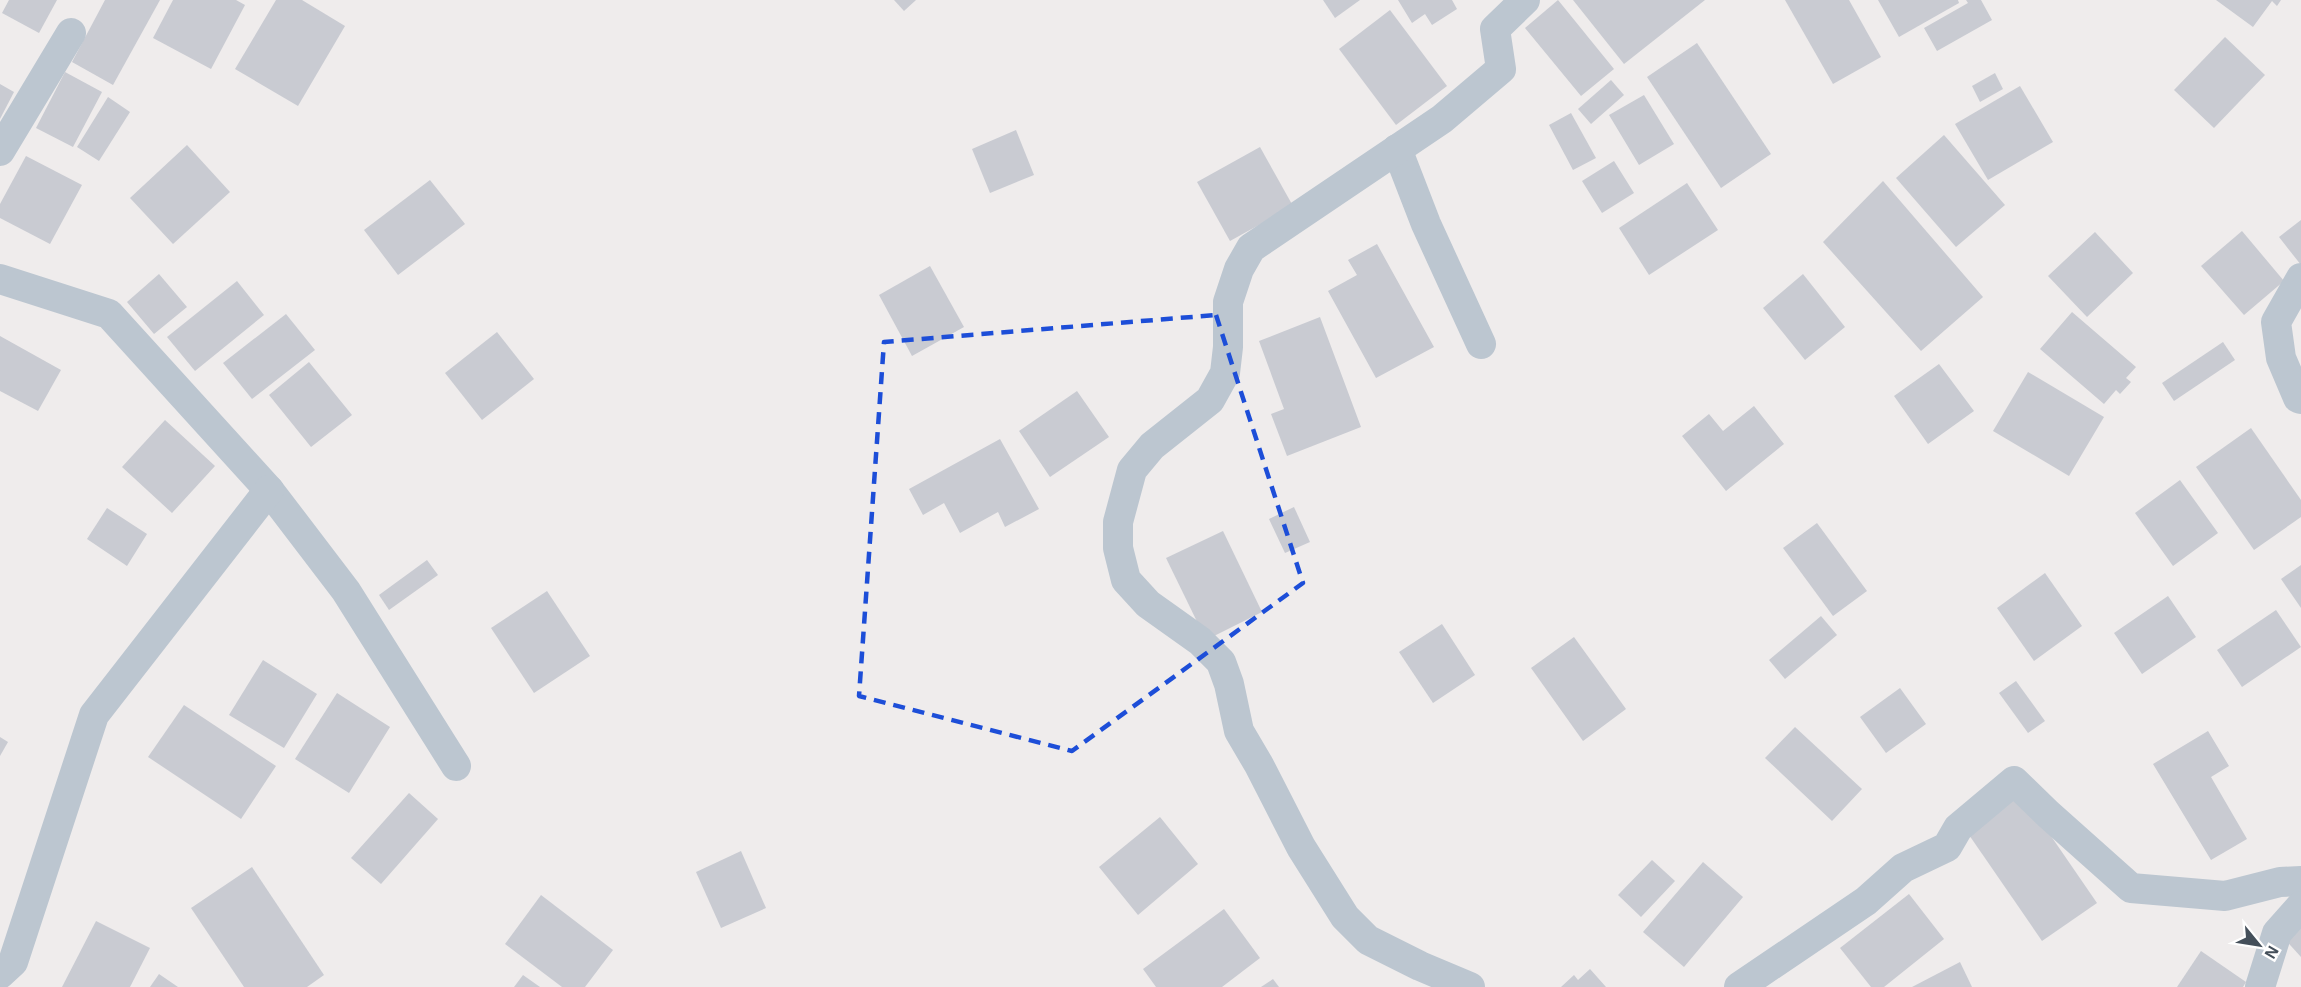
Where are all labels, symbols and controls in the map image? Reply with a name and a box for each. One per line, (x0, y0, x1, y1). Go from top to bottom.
north arrow (2229, 915, 2289, 975)
text: N (2261, 943, 2282, 962)

